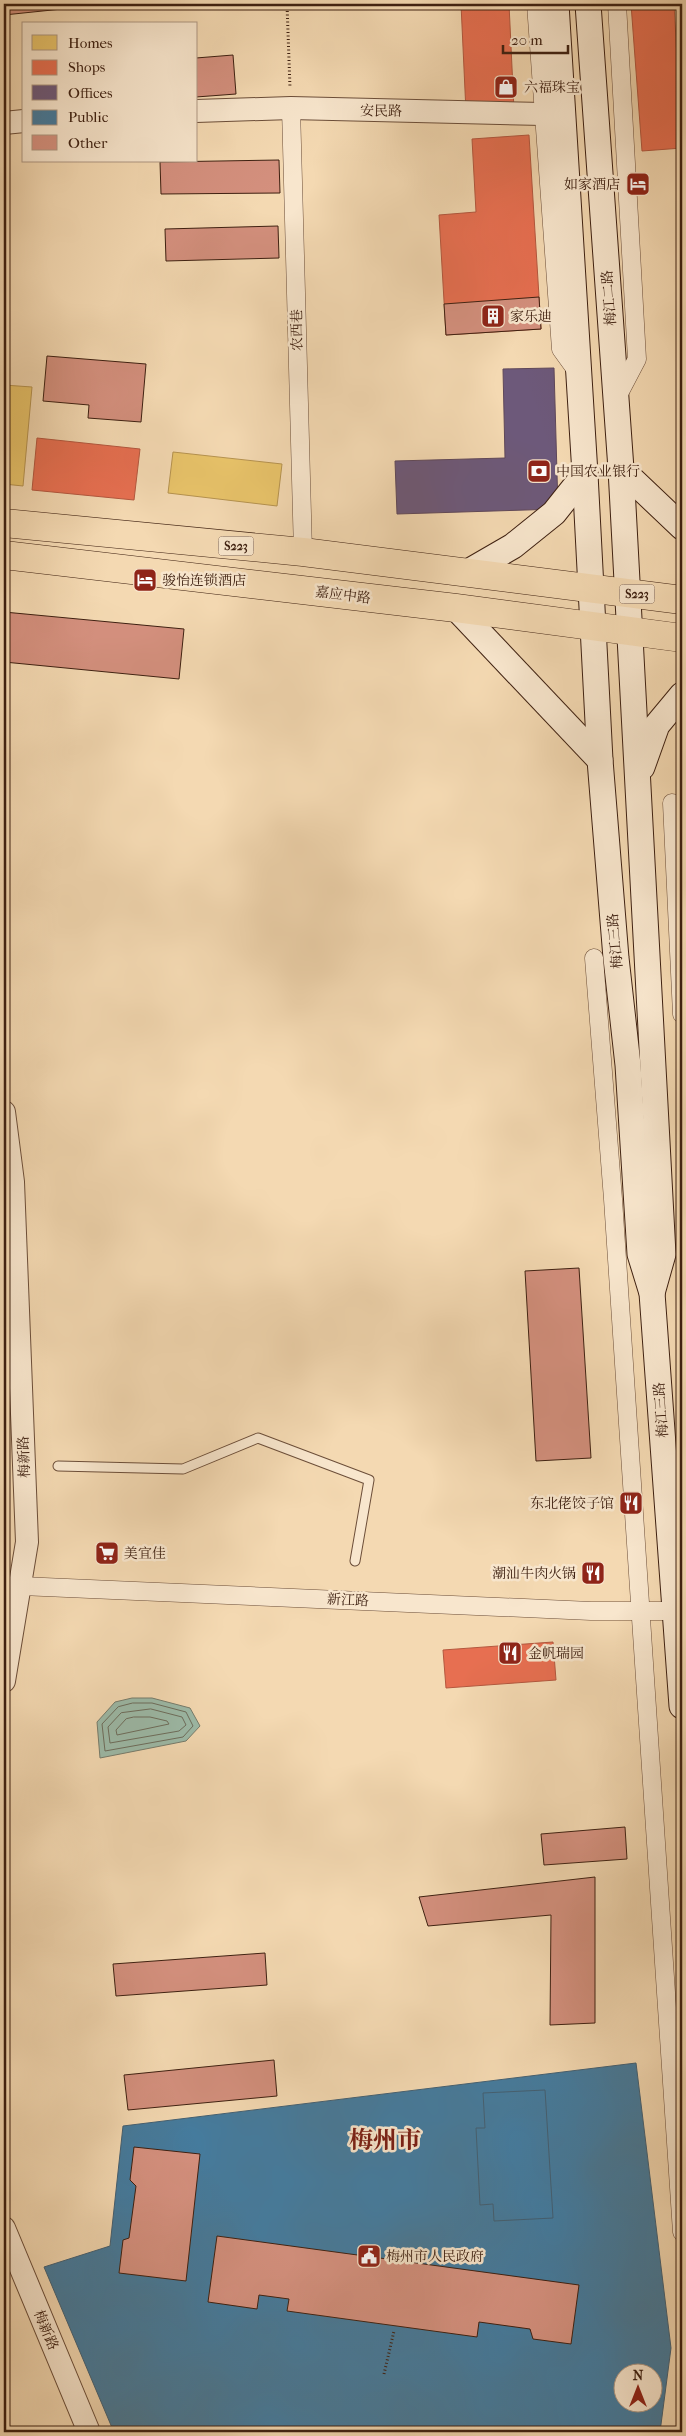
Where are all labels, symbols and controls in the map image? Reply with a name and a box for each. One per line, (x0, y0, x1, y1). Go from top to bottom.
legend (22, 22, 198, 162)
scale bar (503, 22, 568, 54)
text: 20 m (511, 31, 543, 49)
text: Homes (68, 34, 113, 52)
text: Shops (68, 58, 106, 76)
shop icon: 六福珠宝 (493, 74, 519, 100)
place label: 六福珠宝 (524, 79, 580, 96)
text: Offices (68, 84, 113, 102)
street label: 安民路 (360, 102, 402, 120)
text: Public (68, 108, 109, 126)
text: Other (68, 134, 108, 152)
hotel icon: 如家酒店 (625, 171, 651, 197)
place label: 如家酒店 (564, 176, 620, 193)
street label: 梅江二路 (599, 269, 619, 327)
building icon: 家乐迪 (480, 303, 506, 329)
place label: 家乐迪 (510, 308, 552, 325)
street label: 农西巷 (288, 309, 306, 351)
bank icon: 中国农业银行 (526, 458, 552, 484)
place label: 中国农业银行 (556, 463, 640, 480)
road number: S223 (218, 536, 254, 556)
hotel icon: 骏怡连锁酒店 (132, 567, 158, 593)
place label: 骏怡连锁酒店 (162, 572, 246, 589)
street label: 嘉应中路 (314, 583, 372, 607)
road number: S223 (620, 584, 654, 604)
street label: 梅江三路 (604, 912, 626, 970)
street label: 梅江三路 (651, 1381, 671, 1439)
street label: 梅新路 (15, 1436, 33, 1478)
restaurant icon: 东北佬饺子馆 (618, 1490, 644, 1516)
place label: 东北佬饺子馆 (530, 1495, 614, 1512)
supermarket icon: 美宜佳 (94, 1540, 120, 1566)
place label: 美宜佳 (124, 1545, 166, 1562)
restaurant icon: 潮汕牛肉火锅 (580, 1560, 606, 1586)
place label: 潮汕牛肉火锅 (492, 1565, 576, 1582)
street label: 新江路 (327, 1590, 369, 1610)
restaurant icon: 金帆瑞园 (497, 1640, 523, 1666)
place label: 金帆瑞园 (528, 1645, 584, 1662)
district label: 梅州市 (349, 2126, 421, 2154)
public building icon: 梅州市人民政府 (356, 2243, 382, 2269)
place label: 梅州市人民政府 (386, 2248, 484, 2265)
street label: 梅新路 (30, 2307, 62, 2353)
north arrow (614, 2364, 664, 2414)
text: N (633, 2367, 644, 2384)

